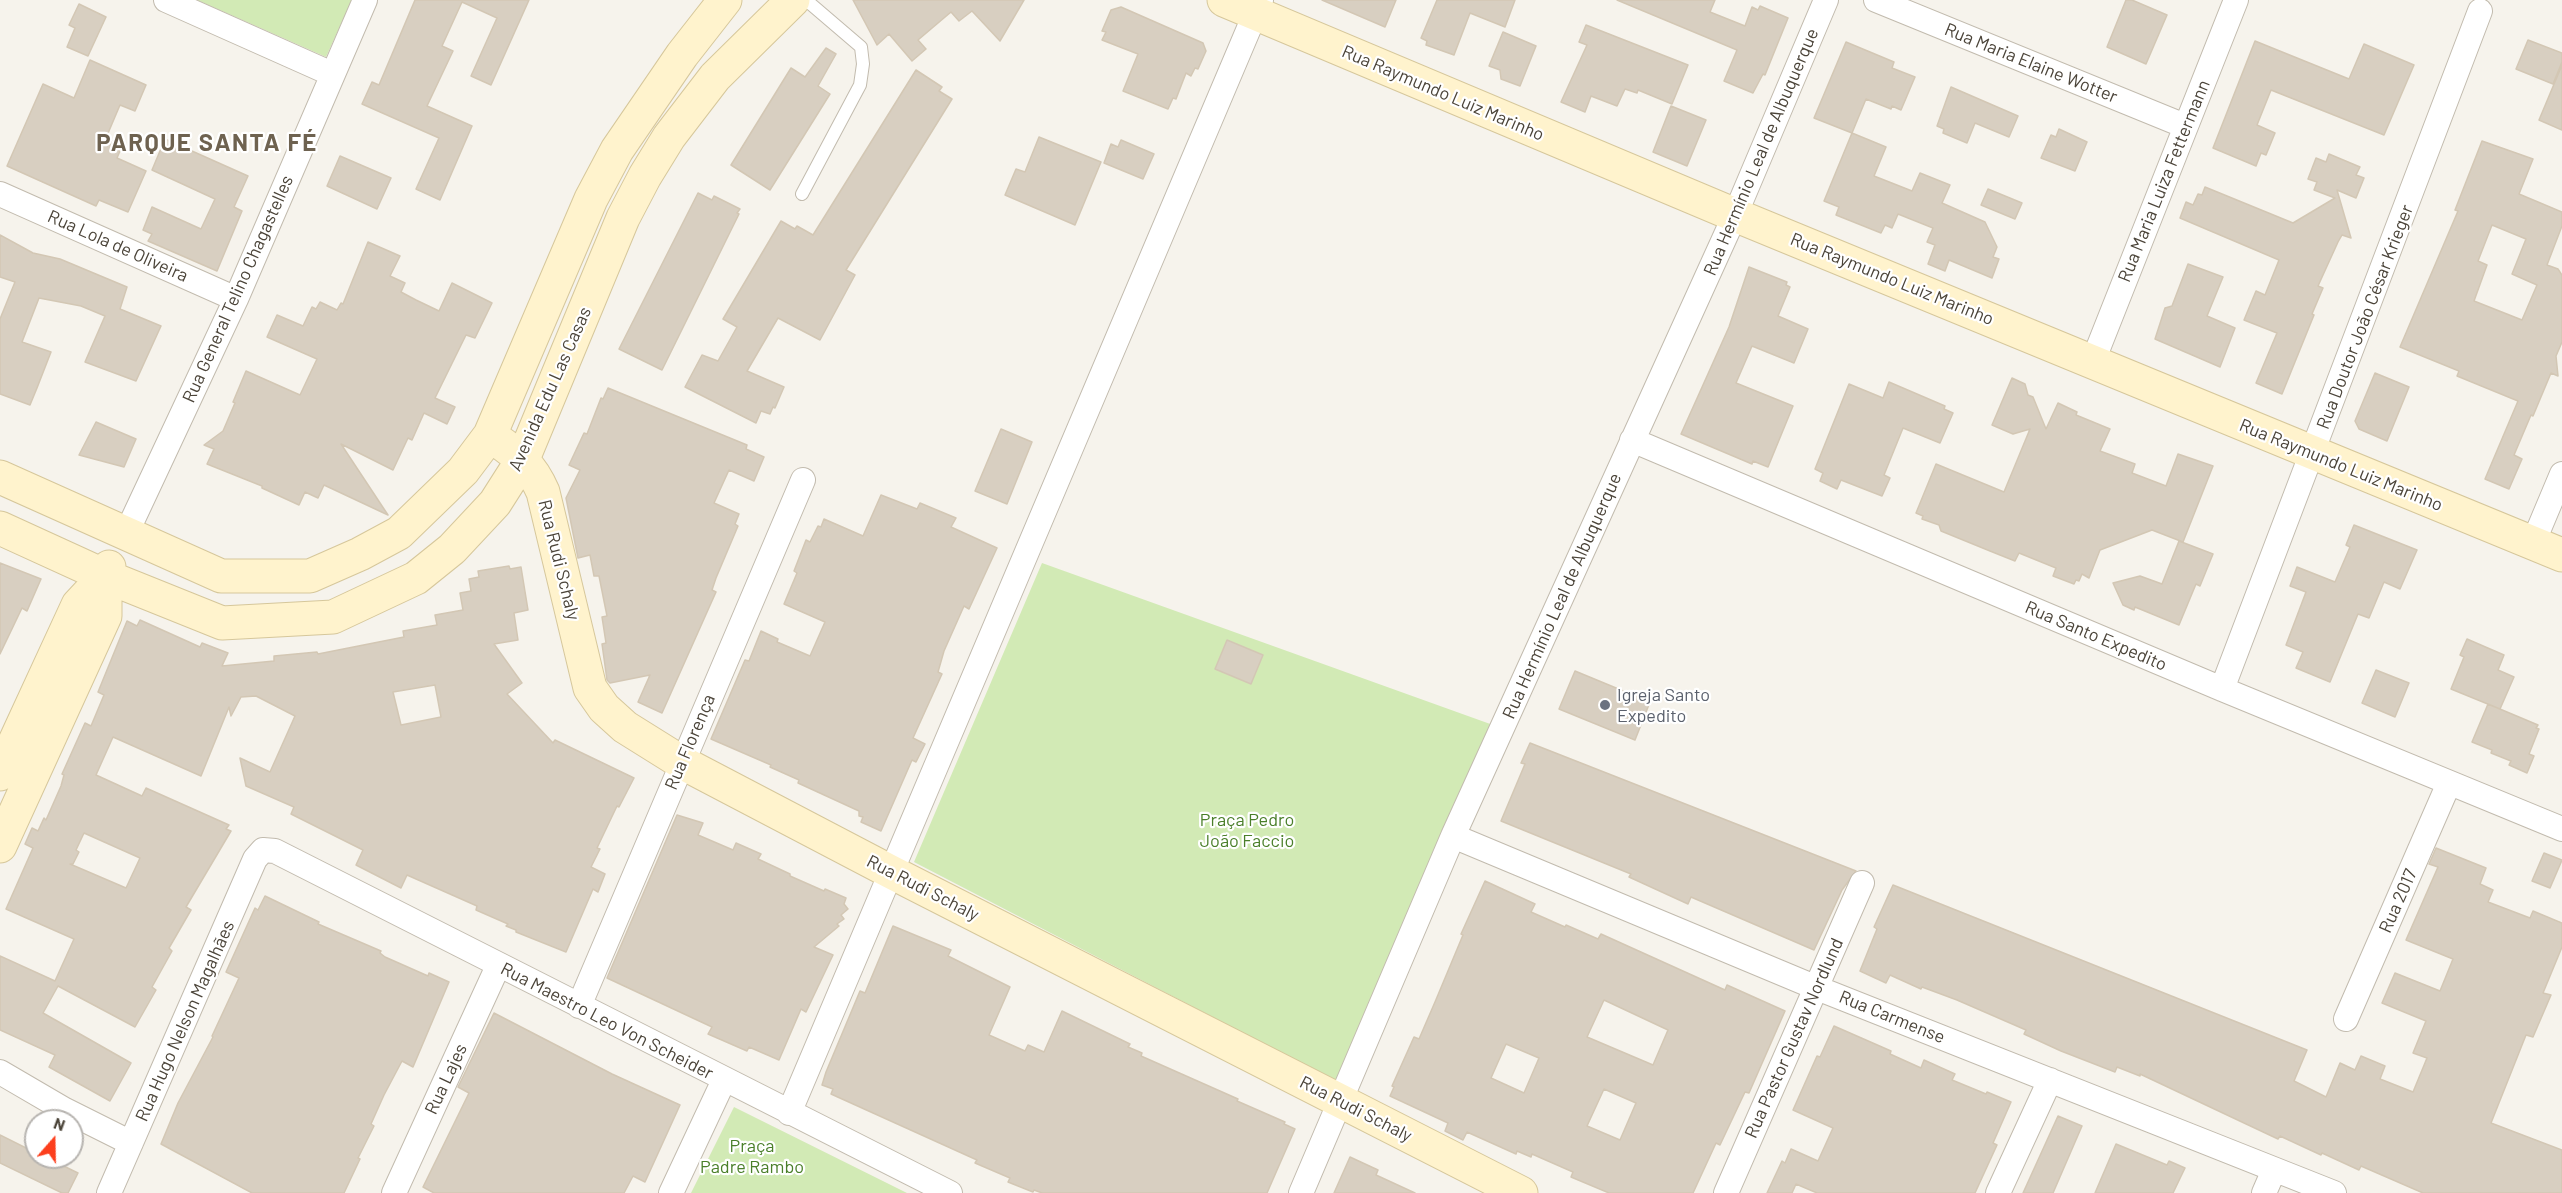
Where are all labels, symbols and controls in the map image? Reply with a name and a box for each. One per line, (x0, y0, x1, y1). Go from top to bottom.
street label: Rua Maria Elaine Wotter (1941, 18, 2121, 108)
street label: Rua Hermínio Leal de Albuquerque (1699, 25, 1823, 279)
street label: Rua Raymundo Luiz Marinho (1339, 41, 1547, 145)
street label: Rua Maria Luiza Fettermann (2113, 77, 2215, 285)
district label: PARQUE SANTA FÉ (96, 129, 318, 157)
street label: Rua General Telino Chagastelles (178, 172, 298, 406)
street label: Rua Doutor João César Krieger (2312, 202, 2418, 432)
street label: Rua Lola de Oliveira (44, 205, 192, 287)
street label: Rua Raymundo Luiz Marinho (1787, 228, 1997, 330)
street label: Avenida Edu Las Casas (504, 304, 596, 474)
street label: Rua Raymundo Luiz Marinho (2236, 414, 2446, 516)
street label: Rua Hermínio Leal de Albuquerque (1498, 470, 1626, 722)
street label: Rua Rudi Schaly (534, 498, 584, 622)
street label: Rua Santo Expedito (2022, 596, 2170, 676)
place label: Igreja Santo Expedito (1617, 684, 1710, 726)
street label: Rua Florença (660, 691, 720, 793)
marker: Igreja Santo Expedito (1598, 698, 1612, 712)
park label: Praça Pedro João Faccio (1200, 809, 1294, 852)
street label: Rua Rudi Schaly (863, 850, 983, 926)
street label: Rua 2017 (2374, 866, 2422, 936)
street label: Rua Hugo Nelson Magalhães (131, 917, 239, 1125)
street label: Rua Pastor Gustav Nordlund (1740, 935, 1848, 1141)
street label: Rua Maestro Leo Von Scheider (497, 958, 717, 1084)
street label: Rua Carmense (1836, 986, 1948, 1048)
street label: Rua Lajes (420, 1040, 472, 1118)
street label: Rua Rudi Schaly (1296, 1071, 1416, 1147)
north arrow (24, 1109, 84, 1169)
text: N (51, 1113, 68, 1134)
park label: Praça Padre Rambo (700, 1135, 804, 1178)

